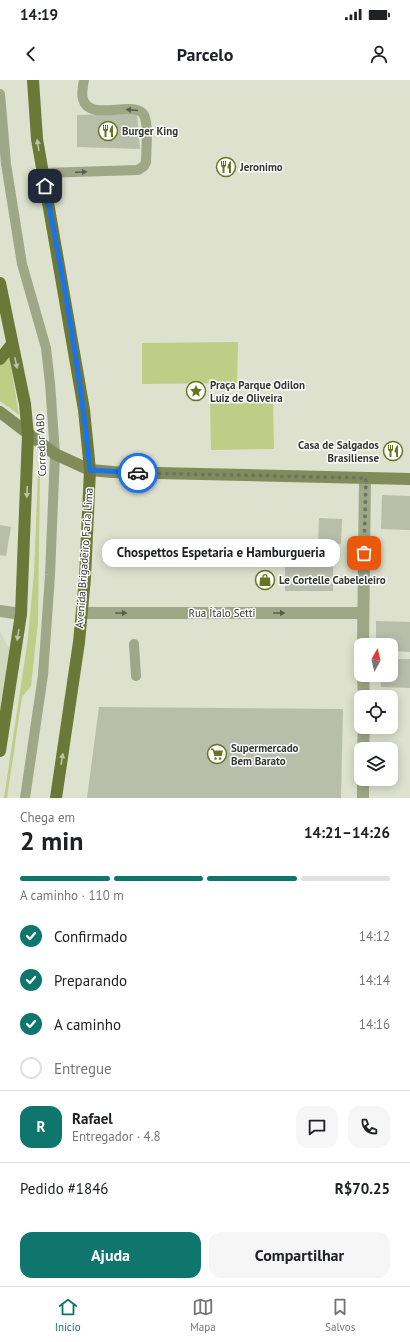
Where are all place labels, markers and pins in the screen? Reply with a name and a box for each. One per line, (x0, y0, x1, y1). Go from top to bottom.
restaurant icon: Burger King (97, 120, 119, 142)
place label: Burger King (122, 124, 178, 138)
restaurant icon: Jeronimo (215, 156, 237, 178)
place label: Jeronimo (239, 160, 283, 174)
pin (28, 169, 62, 203)
place label: Praça Parque Odilon Luiz de Oliveira (210, 378, 305, 405)
place icon: Praça Parque Odilon Luiz de Oliveira (185, 380, 207, 402)
place label: Casa de Salgados Brasiliense (298, 438, 379, 465)
restaurant icon: Casa de Salgados Brasiliense (382, 440, 404, 462)
pin (347, 536, 381, 570)
callout: Chospettos Espetaria e Hamburgueria (102, 539, 340, 567)
shop icon: Le Cortelle Cabeleleiro (254, 569, 276, 591)
place label: Le Cortelle Cabeleleiro (279, 573, 386, 587)
place label: Supermercado Bem Barato (231, 741, 299, 768)
supermarket icon: Supermercado Bem Barato (206, 743, 228, 765)

